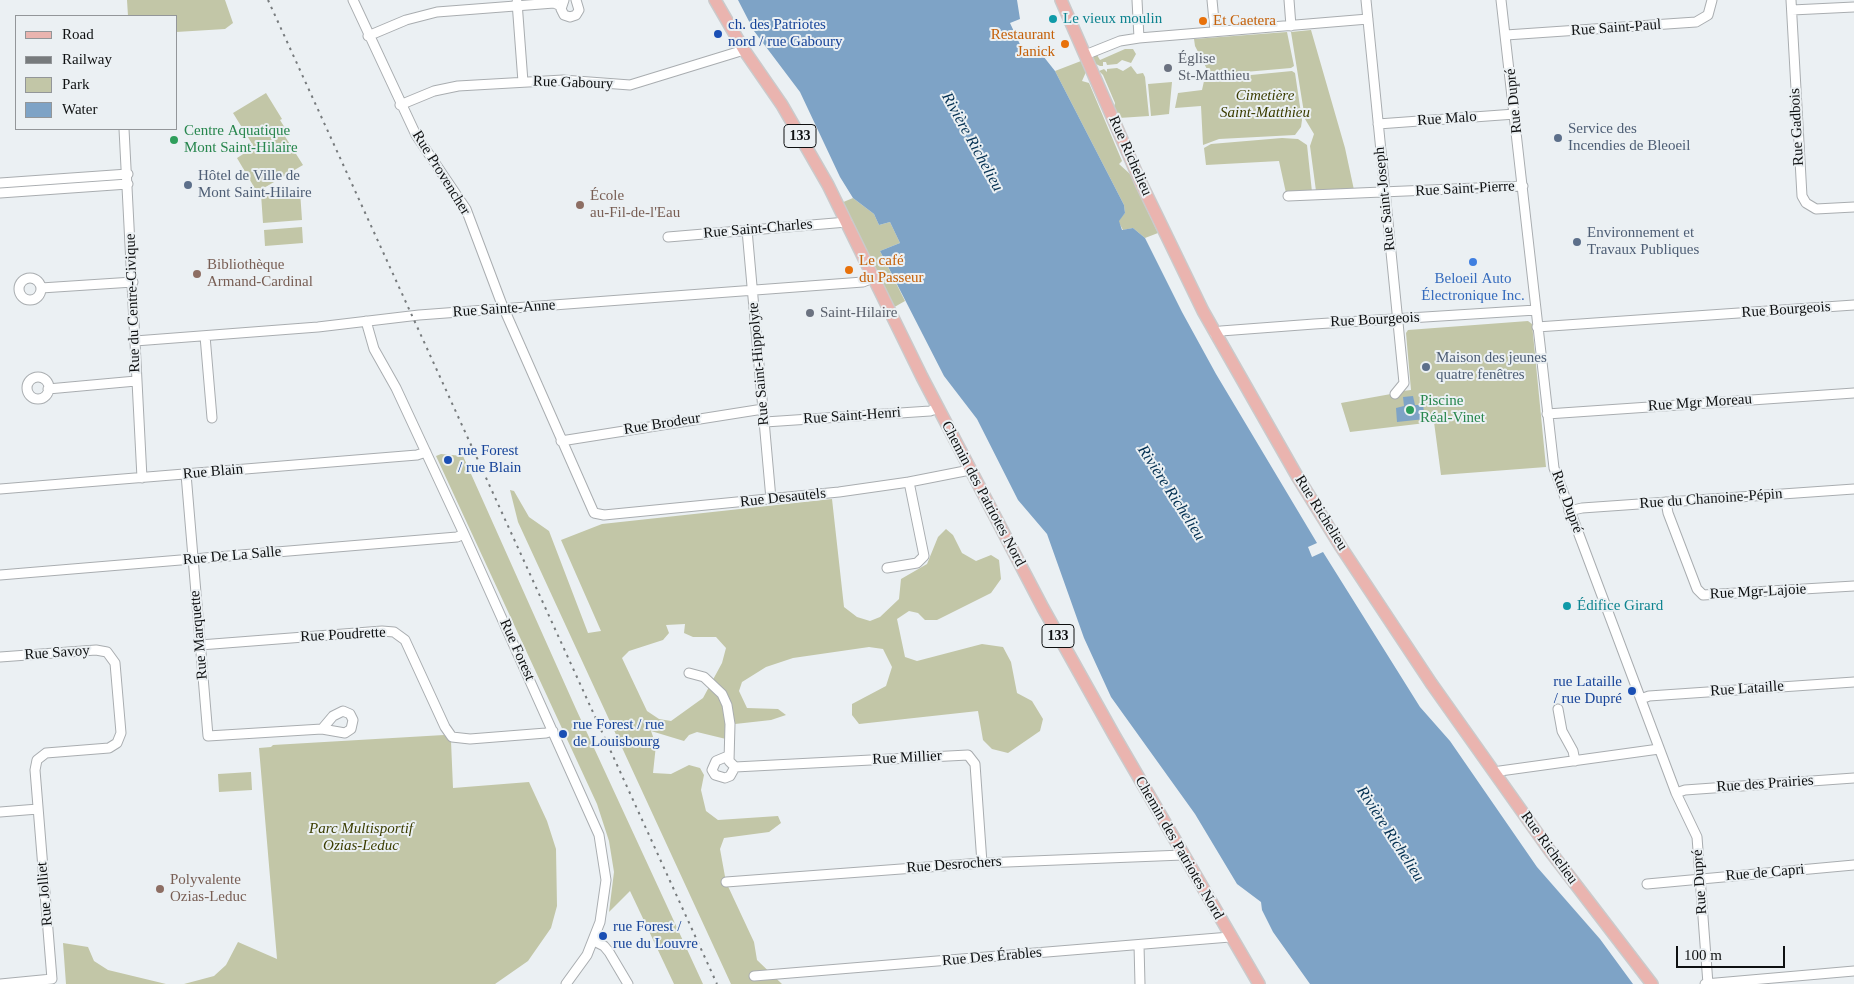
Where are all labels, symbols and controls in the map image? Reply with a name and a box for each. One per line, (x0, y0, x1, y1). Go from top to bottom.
place label: Le vieux moulin (1063, 10, 1162, 28)
place label: Et Caetera (1213, 12, 1276, 30)
marker: Le vieux moulin (1047, 13, 1059, 25)
legend (15, 15, 178, 130)
marker: Et Caetera (1197, 15, 1209, 27)
place label: ch. des Patriotes nord / rue Gaboury (728, 16, 843, 51)
street label: Rue Saint-Paul (1570, 16, 1662, 40)
text: Road (62, 26, 94, 42)
place label: Restaurant Janick (991, 26, 1055, 61)
marker: ch. des Patriotes nord / rue Gaboury (712, 28, 724, 40)
marker: Restaurant Janick (1059, 38, 1071, 50)
place label: Église St-Matthieu (1178, 50, 1250, 85)
text: Railway (62, 51, 112, 67)
marker: Église St-Matthieu (1162, 62, 1174, 74)
street label: Rue Dupré (1502, 68, 1526, 134)
street label: Rue Gaboury (533, 73, 613, 93)
text: Park (62, 76, 90, 92)
park label: Cimetière Saint-Matthieu (1220, 87, 1310, 122)
street label: Rue Gadbois (1786, 88, 1808, 166)
water label: Rivière Richelieu (937, 89, 1007, 195)
text: Water (62, 101, 97, 117)
street label: Rue Malo (1417, 108, 1477, 130)
street label: Rue Richelieu (1104, 113, 1156, 199)
place label: Service des Incendies de Bleoeil (1568, 120, 1690, 155)
place label: Centre Aquatique Mont Saint-Hilaire (184, 122, 298, 157)
road number: 133 (784, 124, 816, 148)
street label: Rue Provencher (408, 127, 474, 219)
marker: Service des Incendies de Bleoeil (1552, 132, 1564, 144)
marker: Centre Aquatique Mont Saint-Hilaire (168, 134, 180, 146)
street label: Rue Saint-Joseph (1371, 146, 1399, 252)
place label: Hôtel de Ville de Mont Saint-Hilaire (198, 167, 312, 202)
street label: Rue Saint-Pierre (1415, 177, 1515, 201)
marker: Hôtel de Ville de Mont Saint-Hilaire (182, 179, 194, 191)
place label: École au-Fil-de-l'Eau (590, 187, 680, 222)
marker: École au-Fil-de-l'Eau (574, 199, 586, 211)
street label: Rue Saint-Charles (703, 215, 813, 243)
place label: Environnement et Travaux Publiques (1587, 224, 1699, 259)
street label: Rue du Centre-Civique (122, 233, 144, 373)
marker: Environnement et Travaux Publiques (1571, 236, 1583, 248)
place label: Le café du Passeur (859, 252, 924, 287)
place label: Bibliothèque Armand-Cardinal (207, 256, 313, 291)
marker: Beloeil Auto Électronique Inc. (1467, 256, 1479, 268)
marker: Le café du Passeur (843, 264, 855, 276)
marker: Bibliothèque Armand-Cardinal (191, 268, 203, 280)
place label: Beloeil Auto Électronique Inc. (1421, 270, 1525, 305)
street label: Rue Sainte-Anne (452, 296, 556, 322)
street label: Rue Bourgeois (1741, 298, 1831, 322)
street label: Rue Saint-Hippolyte (745, 302, 773, 426)
place label: Saint-Hilaire (820, 304, 897, 322)
marker: Saint-Hilaire (804, 307, 816, 319)
street label: Rue Bourgeois (1330, 309, 1420, 331)
place label: Maison des jeunes quatre fenêtres (1436, 349, 1547, 384)
marker: Maison des jeunes quatre fenêtres (1420, 361, 1432, 373)
street label: Rue Mgr Moreau (1647, 390, 1753, 416)
place label: Piscine Réal-Vinet (1420, 392, 1485, 427)
street label: Rue Saint-Henri (803, 404, 901, 428)
marker: Piscine Réal-Vinet (1404, 404, 1416, 416)
street label: Rue Brodeur (623, 409, 701, 439)
street label: Chemin des Patriotes Nord (937, 418, 1029, 570)
place label: rue Forest / rue Blain (458, 442, 521, 477)
water label: Rivière Richelieu (1133, 442, 1209, 544)
marker: rue Forest / rue Blain (442, 454, 454, 466)
street label: Rue Blain (182, 460, 244, 484)
street label: Rue Dupré (1547, 468, 1587, 536)
street label: Rue Richelieu (1291, 472, 1351, 554)
street label: Rue Desautels (739, 485, 827, 511)
street label: Rue du Chanoine-Pépin (1639, 485, 1783, 513)
street label: Rue De La Salle (182, 543, 282, 569)
street label: Rue Mgr-Lajoie (1709, 580, 1807, 604)
street label: Rue Marquette (186, 590, 212, 680)
place label: Édifice Girard (1577, 597, 1663, 615)
marker: Édifice Girard (1561, 600, 1573, 612)
street label: Rue Forest (495, 616, 539, 684)
street label: Rue Poudrette (300, 624, 386, 646)
road number: 133 (1042, 624, 1074, 648)
street label: Rue Savoy (24, 642, 90, 664)
place label: rue Lataille / rue Dupré (1553, 673, 1622, 708)
street label: Rue Lataille (1710, 677, 1784, 701)
marker: rue Lataille / rue Dupré (1626, 685, 1638, 697)
place label: rue Forest / rue de Louisbourg (573, 716, 664, 751)
marker: rue Forest / rue de Louisbourg (557, 728, 569, 740)
street label: Rue Millier (872, 747, 942, 769)
street label: Rue des Prairies (1716, 772, 1814, 796)
street label: Chemin des Patriotes Nord (1131, 773, 1227, 923)
water label: Rivière Richelieu (1352, 783, 1428, 885)
street label: Rue Richelieu (1517, 808, 1581, 888)
park label: Parc Multisportif Ozias-Leduc (309, 820, 413, 855)
street label: Rue Dupré (1689, 849, 1711, 915)
street label: Rue Desrochers (906, 853, 1002, 877)
street label: Rue Jolliet (33, 861, 57, 927)
street label: Rue de Capri (1725, 861, 1805, 885)
place label: Polyvalente Ozias-Leduc (170, 871, 247, 906)
marker: Polyvalente Ozias-Leduc (154, 883, 166, 895)
place label: rue Forest / rue du Louvre (613, 918, 698, 953)
marker: rue Forest / rue du Louvre (597, 930, 609, 942)
scale bar (1679, 936, 1788, 968)
street label: Rue Des Érables (941, 944, 1043, 970)
text: 100 m (1684, 947, 1722, 963)

